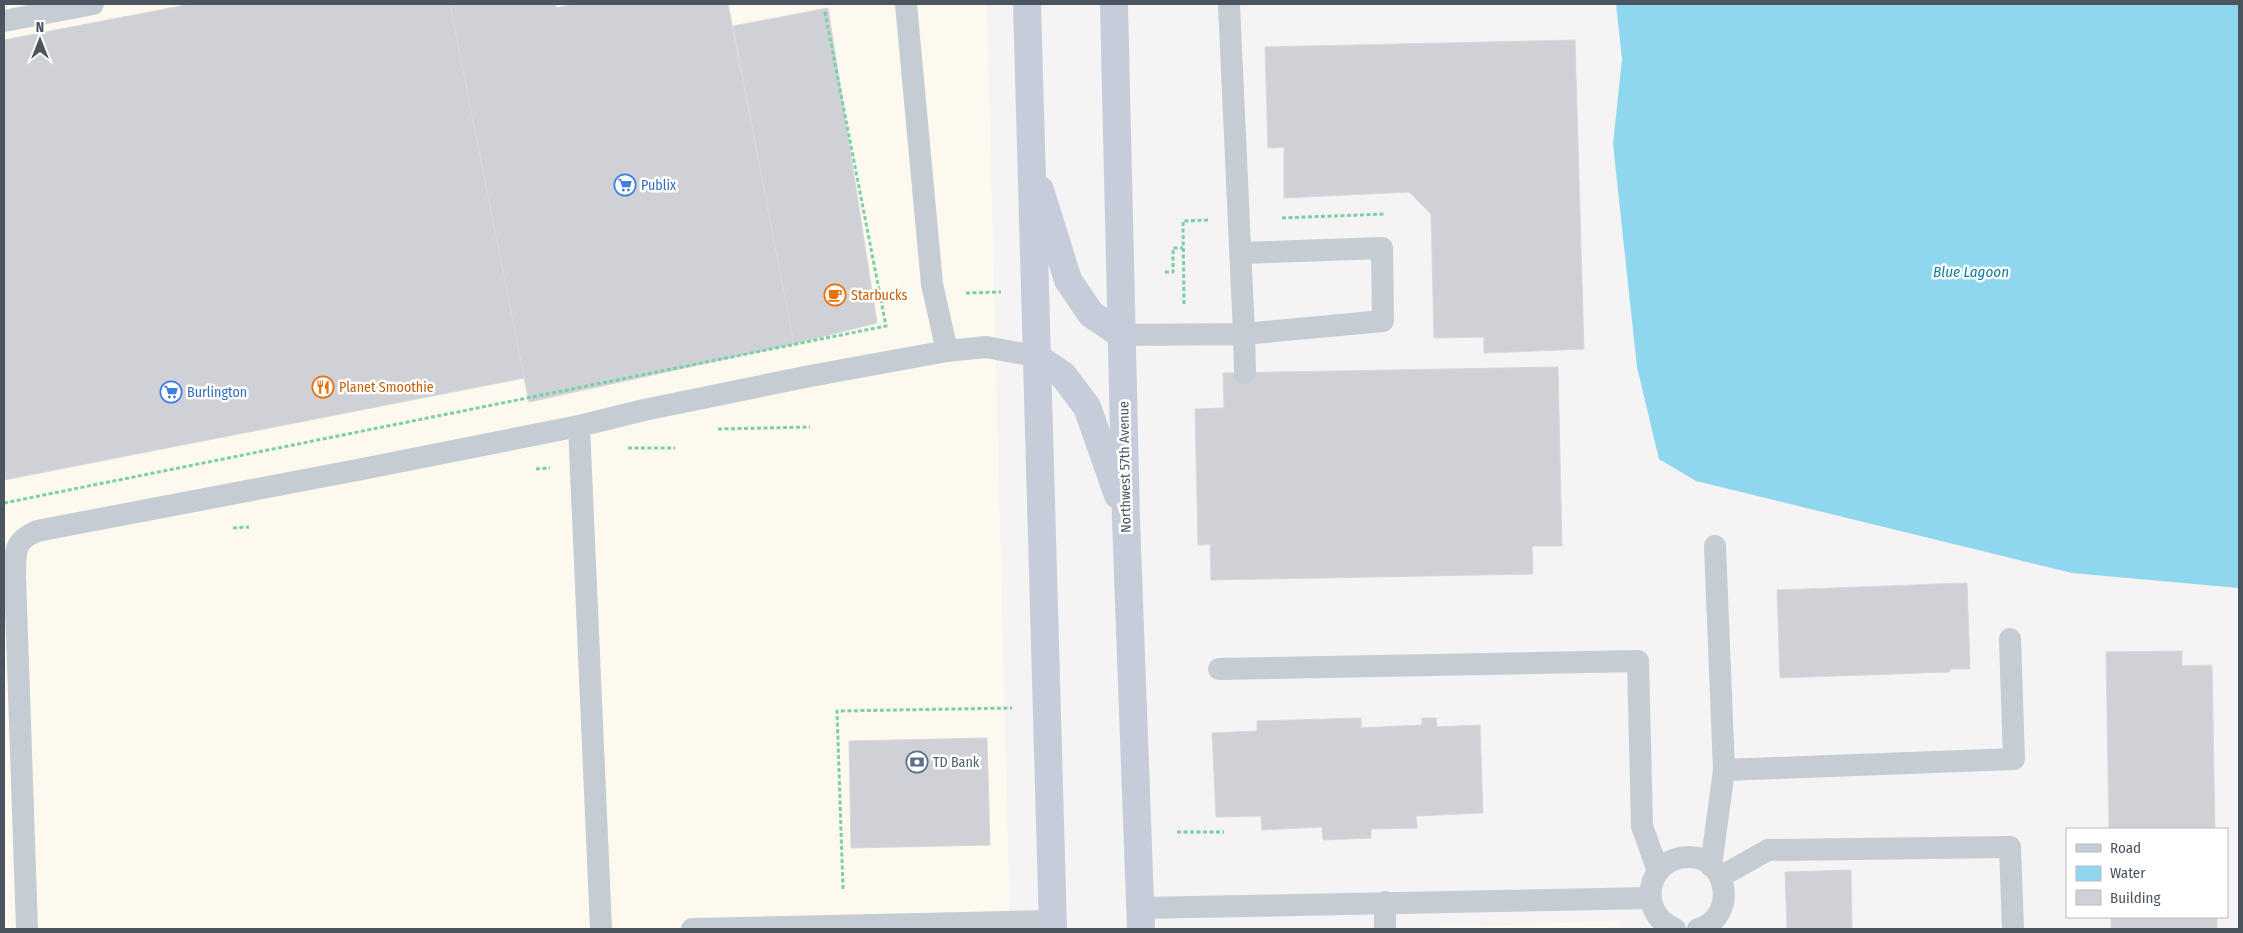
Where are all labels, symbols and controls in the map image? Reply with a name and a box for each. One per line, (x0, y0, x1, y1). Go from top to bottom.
north arrow (15, 15, 65, 65)
text: N (36, 19, 44, 36)
supermarket icon: Publix (613, 173, 637, 197)
place label: Publix (641, 177, 677, 194)
water label: Blue Lagoon (1933, 263, 2009, 281)
cafe icon: Starbucks (823, 283, 847, 307)
place label: Starbucks (851, 287, 907, 304)
restaurant icon: Planet Smoothie (311, 375, 335, 399)
place label: Planet Smoothie (339, 379, 434, 396)
supermarket icon: Burlington (159, 380, 183, 404)
place label: Burlington (187, 384, 247, 401)
street label: Northwest 57th Avenue (1115, 401, 1135, 533)
bank icon: TD Bank (905, 750, 929, 774)
place label: TD Bank (933, 754, 980, 771)
legend (2066, 828, 2228, 918)
text: Road (2110, 839, 2141, 857)
text: Water (2110, 864, 2146, 882)
text: Building (2110, 889, 2161, 907)

